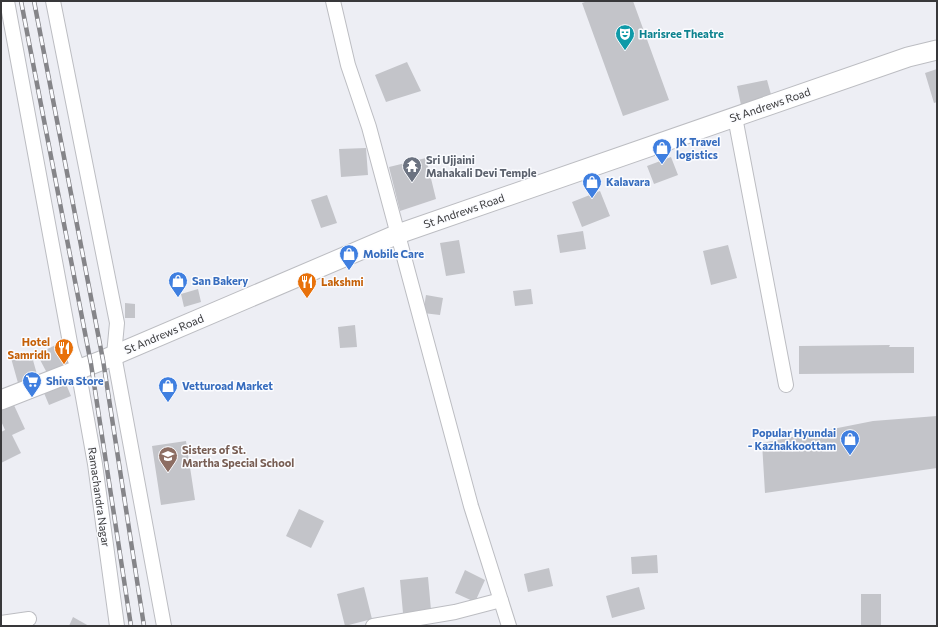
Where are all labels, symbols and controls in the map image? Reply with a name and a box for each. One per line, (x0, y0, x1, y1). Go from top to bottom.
theatre icon: Harisree Theatre (614, 23, 636, 51)
place label: Harisree Theatre (639, 27, 724, 40)
street label: St Andrews Road (728, 85, 812, 124)
place label: JK Travel logistics (676, 135, 720, 161)
shop icon: JK Travel logistics (651, 137, 673, 165)
place label: Sri Ujjaini Mahakali Devi Temple (426, 153, 537, 179)
temple icon: Sri Ujjaini Mahakali Devi Temple (401, 155, 423, 183)
shop icon: Kalavara (581, 171, 603, 199)
place label: Kalavara (606, 175, 650, 188)
street label: St Andrews Road (422, 191, 506, 230)
shop icon: Mobile Care (338, 243, 360, 271)
place label: Mobile Care (363, 247, 424, 260)
shop icon: San Bakery (167, 270, 189, 298)
restaurant icon: Lakshmi (296, 271, 318, 299)
place label: San Bakery (192, 274, 248, 287)
place label: Lakshmi (321, 275, 364, 288)
street label: St Andrews Road (122, 311, 205, 356)
place label: Hotel Samridh (8, 335, 50, 361)
restaurant icon: Hotel Samridh (53, 337, 75, 365)
supermarket icon: Shiva Store (21, 370, 43, 398)
place label: Shiva Store (46, 374, 104, 387)
shop icon: Vetturoad Market (157, 375, 179, 403)
place label: Vetturoad Market (182, 379, 273, 392)
place label: Popular Hyundai - Kazhakkoottam (748, 426, 836, 452)
shop icon: Popular Hyundai - Kazhakkoottam (839, 428, 861, 456)
place label: Sisters of St. Martha Special School (182, 443, 294, 469)
school or university icon: Sisters of St. Martha Special School (157, 445, 179, 473)
street label: Ramachandra Nagar (86, 446, 113, 548)

